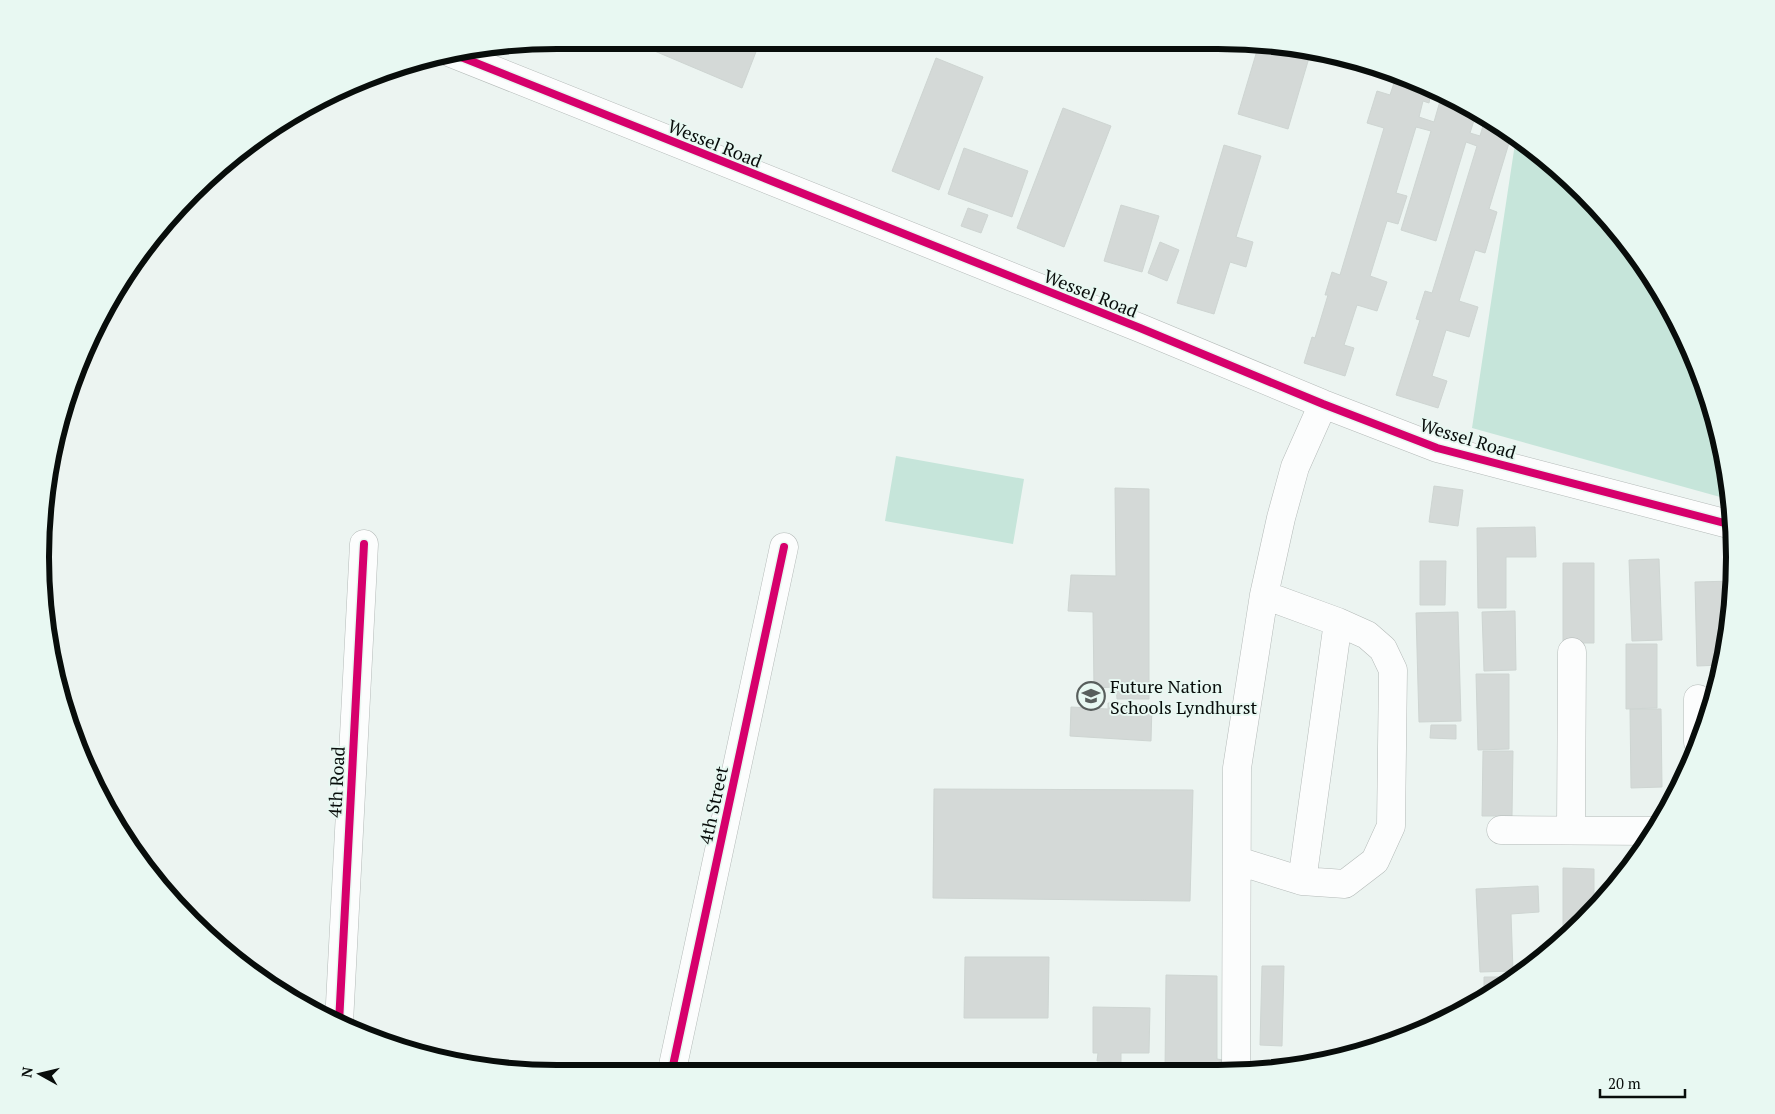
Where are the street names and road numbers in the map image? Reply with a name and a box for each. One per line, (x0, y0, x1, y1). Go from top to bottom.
street label: Wessel Road (664, 113, 766, 173)
street label: Wessel Road (1040, 263, 1142, 323)
street label: Wessel Road (1417, 412, 1519, 464)
street label: 4th Road (322, 746, 350, 818)
street label: 4th Street (693, 763, 733, 846)

